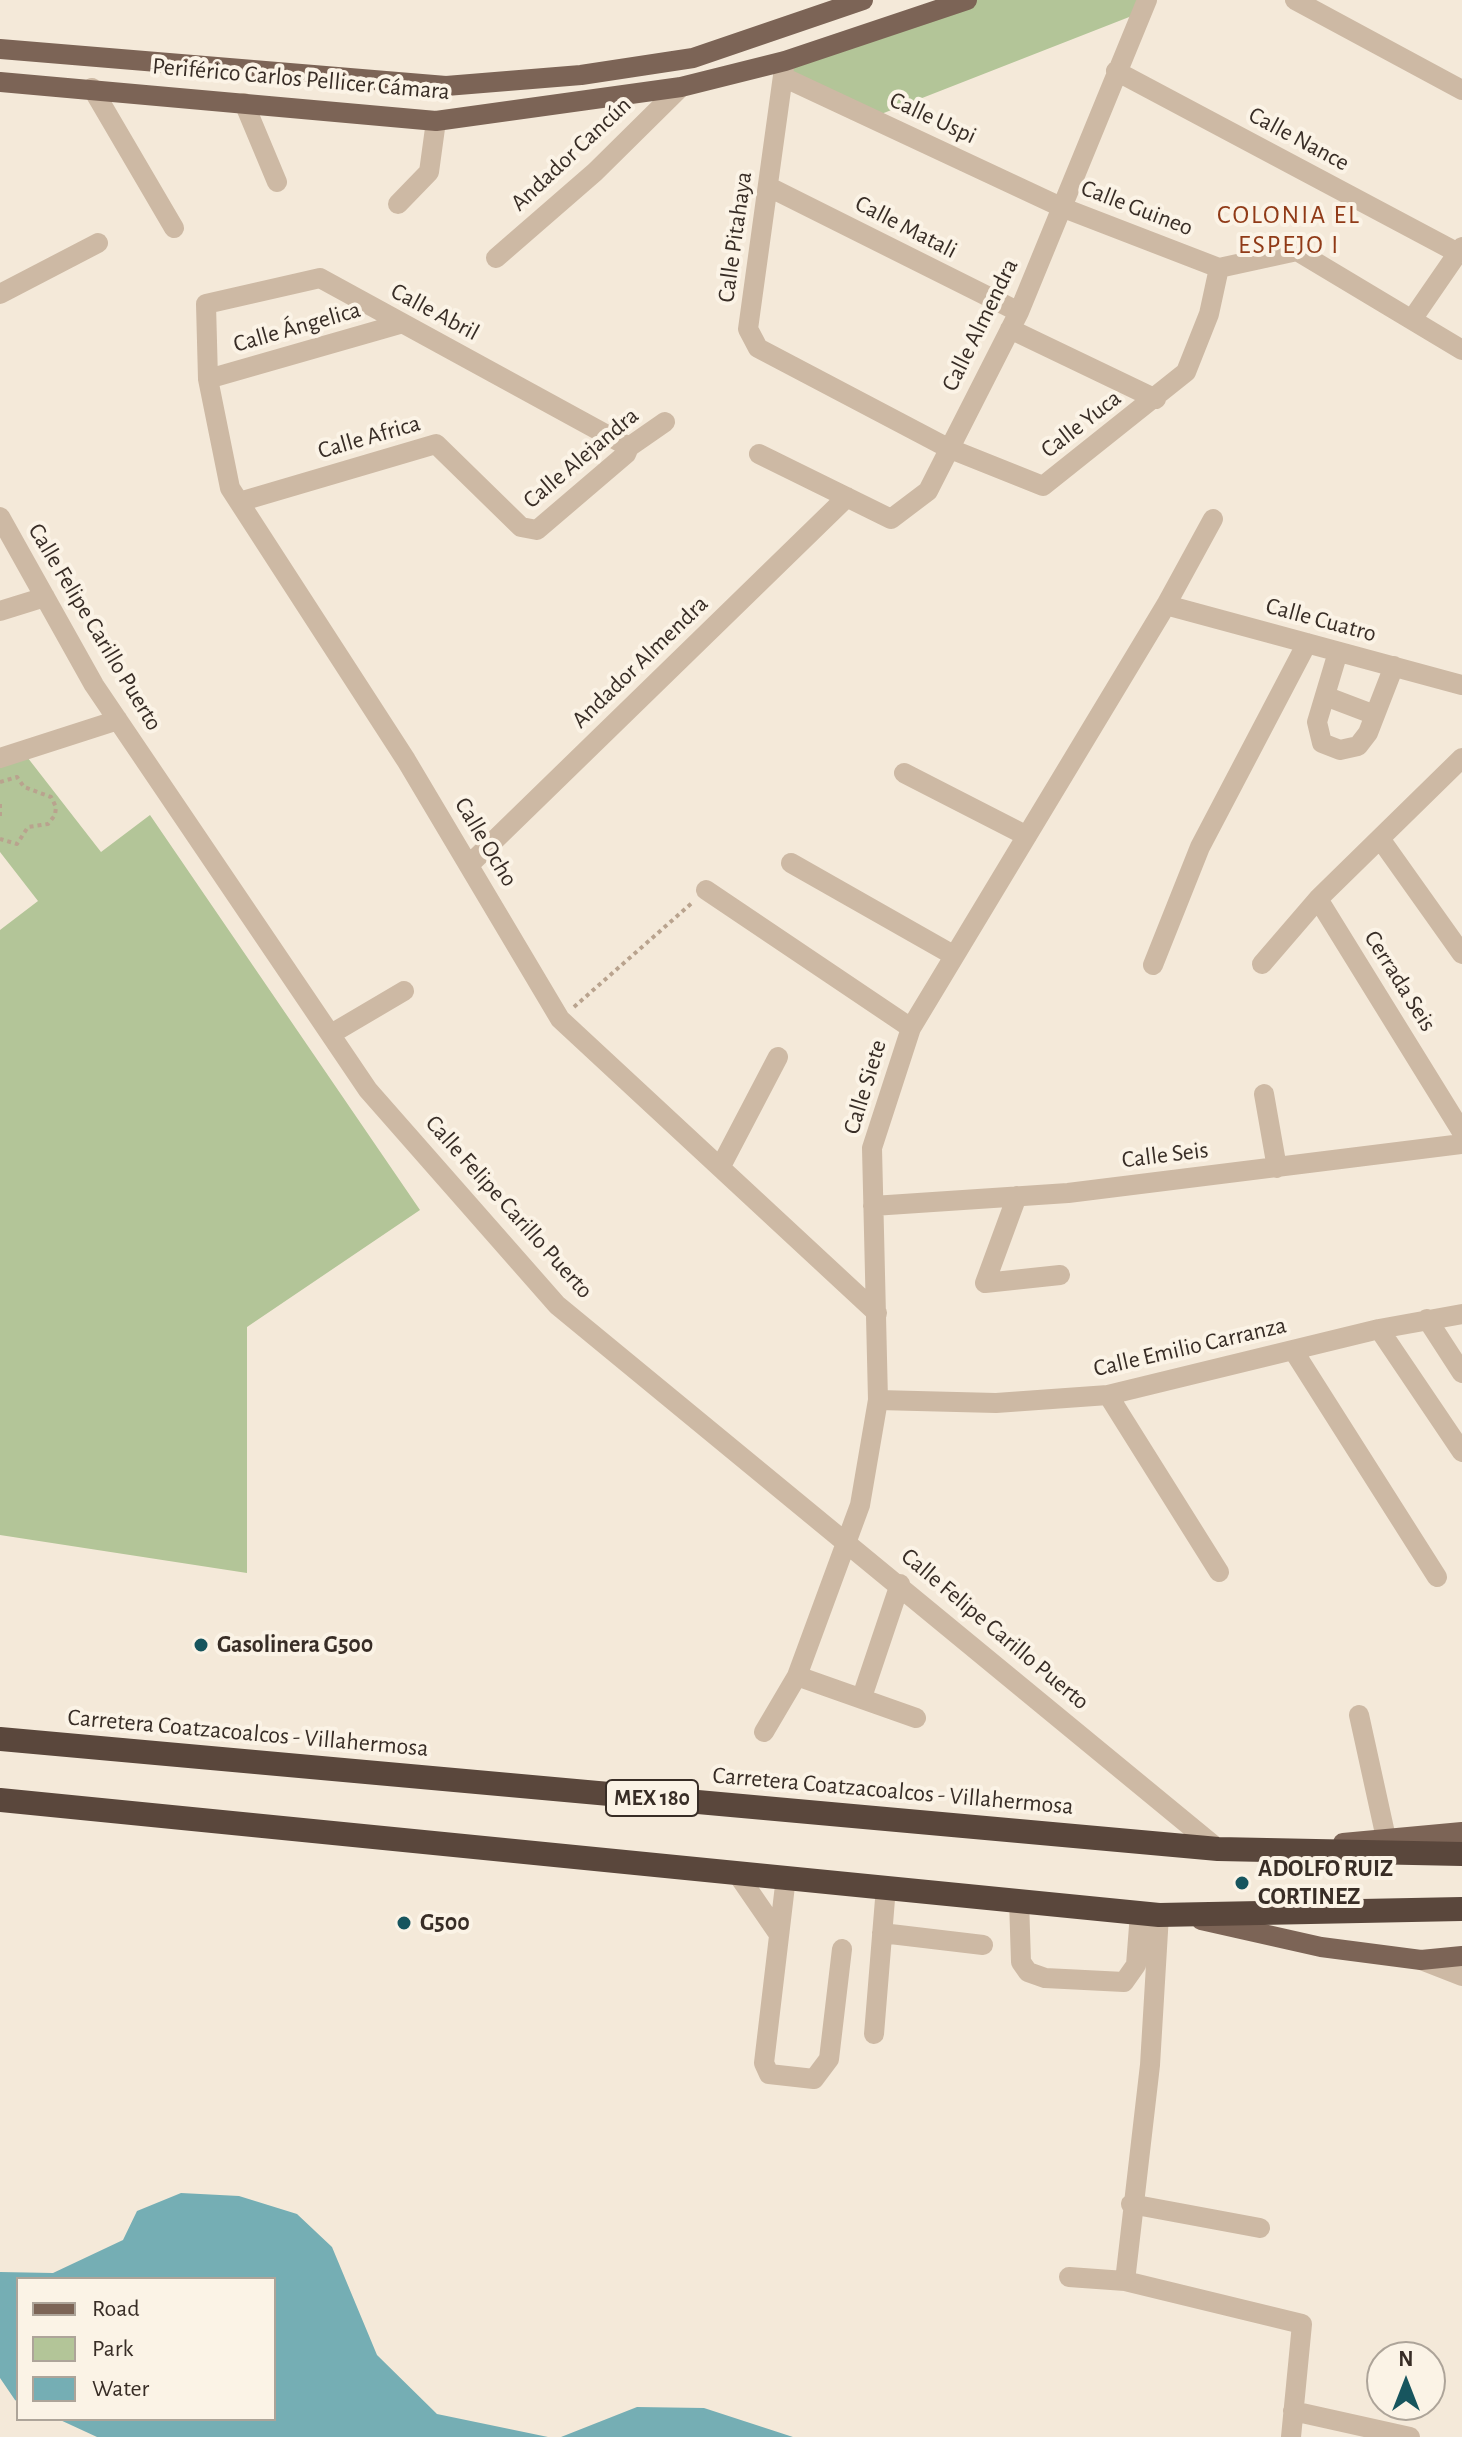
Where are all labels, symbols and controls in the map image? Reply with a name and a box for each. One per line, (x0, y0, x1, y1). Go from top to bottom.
street label: Periférico Carlos Pellicer Cámara (151, 52, 451, 106)
street label: Calle Uspi (885, 85, 981, 151)
street label: Andador Cancún (505, 91, 637, 217)
street label: Calle Nance (1244, 100, 1354, 178)
street label: Calle Pitahaya (712, 170, 758, 304)
street label: Calle Guineo (1077, 173, 1197, 243)
street label: Calle Matali (850, 189, 962, 265)
district label: COLONIA EL ESPEJO I (1217, 199, 1361, 260)
street label: Calle Almendra (936, 254, 1024, 396)
street label: Calle Abril (386, 277, 484, 347)
street label: Calle Ángelica (230, 295, 364, 359)
street label: Calle Yuca (1035, 384, 1127, 464)
street label: Calle Alejandra (517, 401, 645, 515)
street label: Calle Africa (314, 409, 424, 465)
street label: Calle Felipe Carillo Puerto (22, 518, 168, 736)
street label: Andador Almendra (566, 590, 714, 734)
street label: Calle Cuatro (1263, 591, 1379, 649)
street label: Calle Ocho (448, 792, 524, 892)
street label: Cerrada Seis (1358, 925, 1442, 1037)
street label: Calle Siete (837, 1036, 893, 1138)
street label: Calle Felipe Carillo Puerto (419, 1109, 599, 1305)
street label: Calle Seis (1120, 1135, 1210, 1175)
street label: Calle Emilio Carranza (1091, 1311, 1289, 1383)
street label: Calle Felipe Carillo Puerto (895, 1542, 1095, 1716)
place label: Gasolinera G500 (217, 1631, 373, 1659)
marker: Gasolinera G500 (192, 1636, 210, 1654)
street label: Carretera Coatzacoalcos - Villahermosa (66, 1703, 430, 1763)
street label: Carretera Coatzacoalcos - Villahermosa (711, 1761, 1075, 1821)
road number: MEX 180 (606, 1780, 698, 1816)
place label: ADOLFO RUIZ CORTINEZ (1258, 1855, 1393, 1911)
marker: ADOLFO RUIZ CORTINEZ (1233, 1874, 1251, 1892)
place label: G500 (420, 1909, 470, 1937)
marker: G500 (395, 1914, 413, 1932)
legend (16, 2277, 276, 2421)
text: Road (92, 2297, 140, 2321)
text: Park (92, 2337, 133, 2361)
north arrow (1366, 2341, 1446, 2421)
text: N (1398, 2348, 1414, 2370)
text: Water (92, 2377, 149, 2401)

